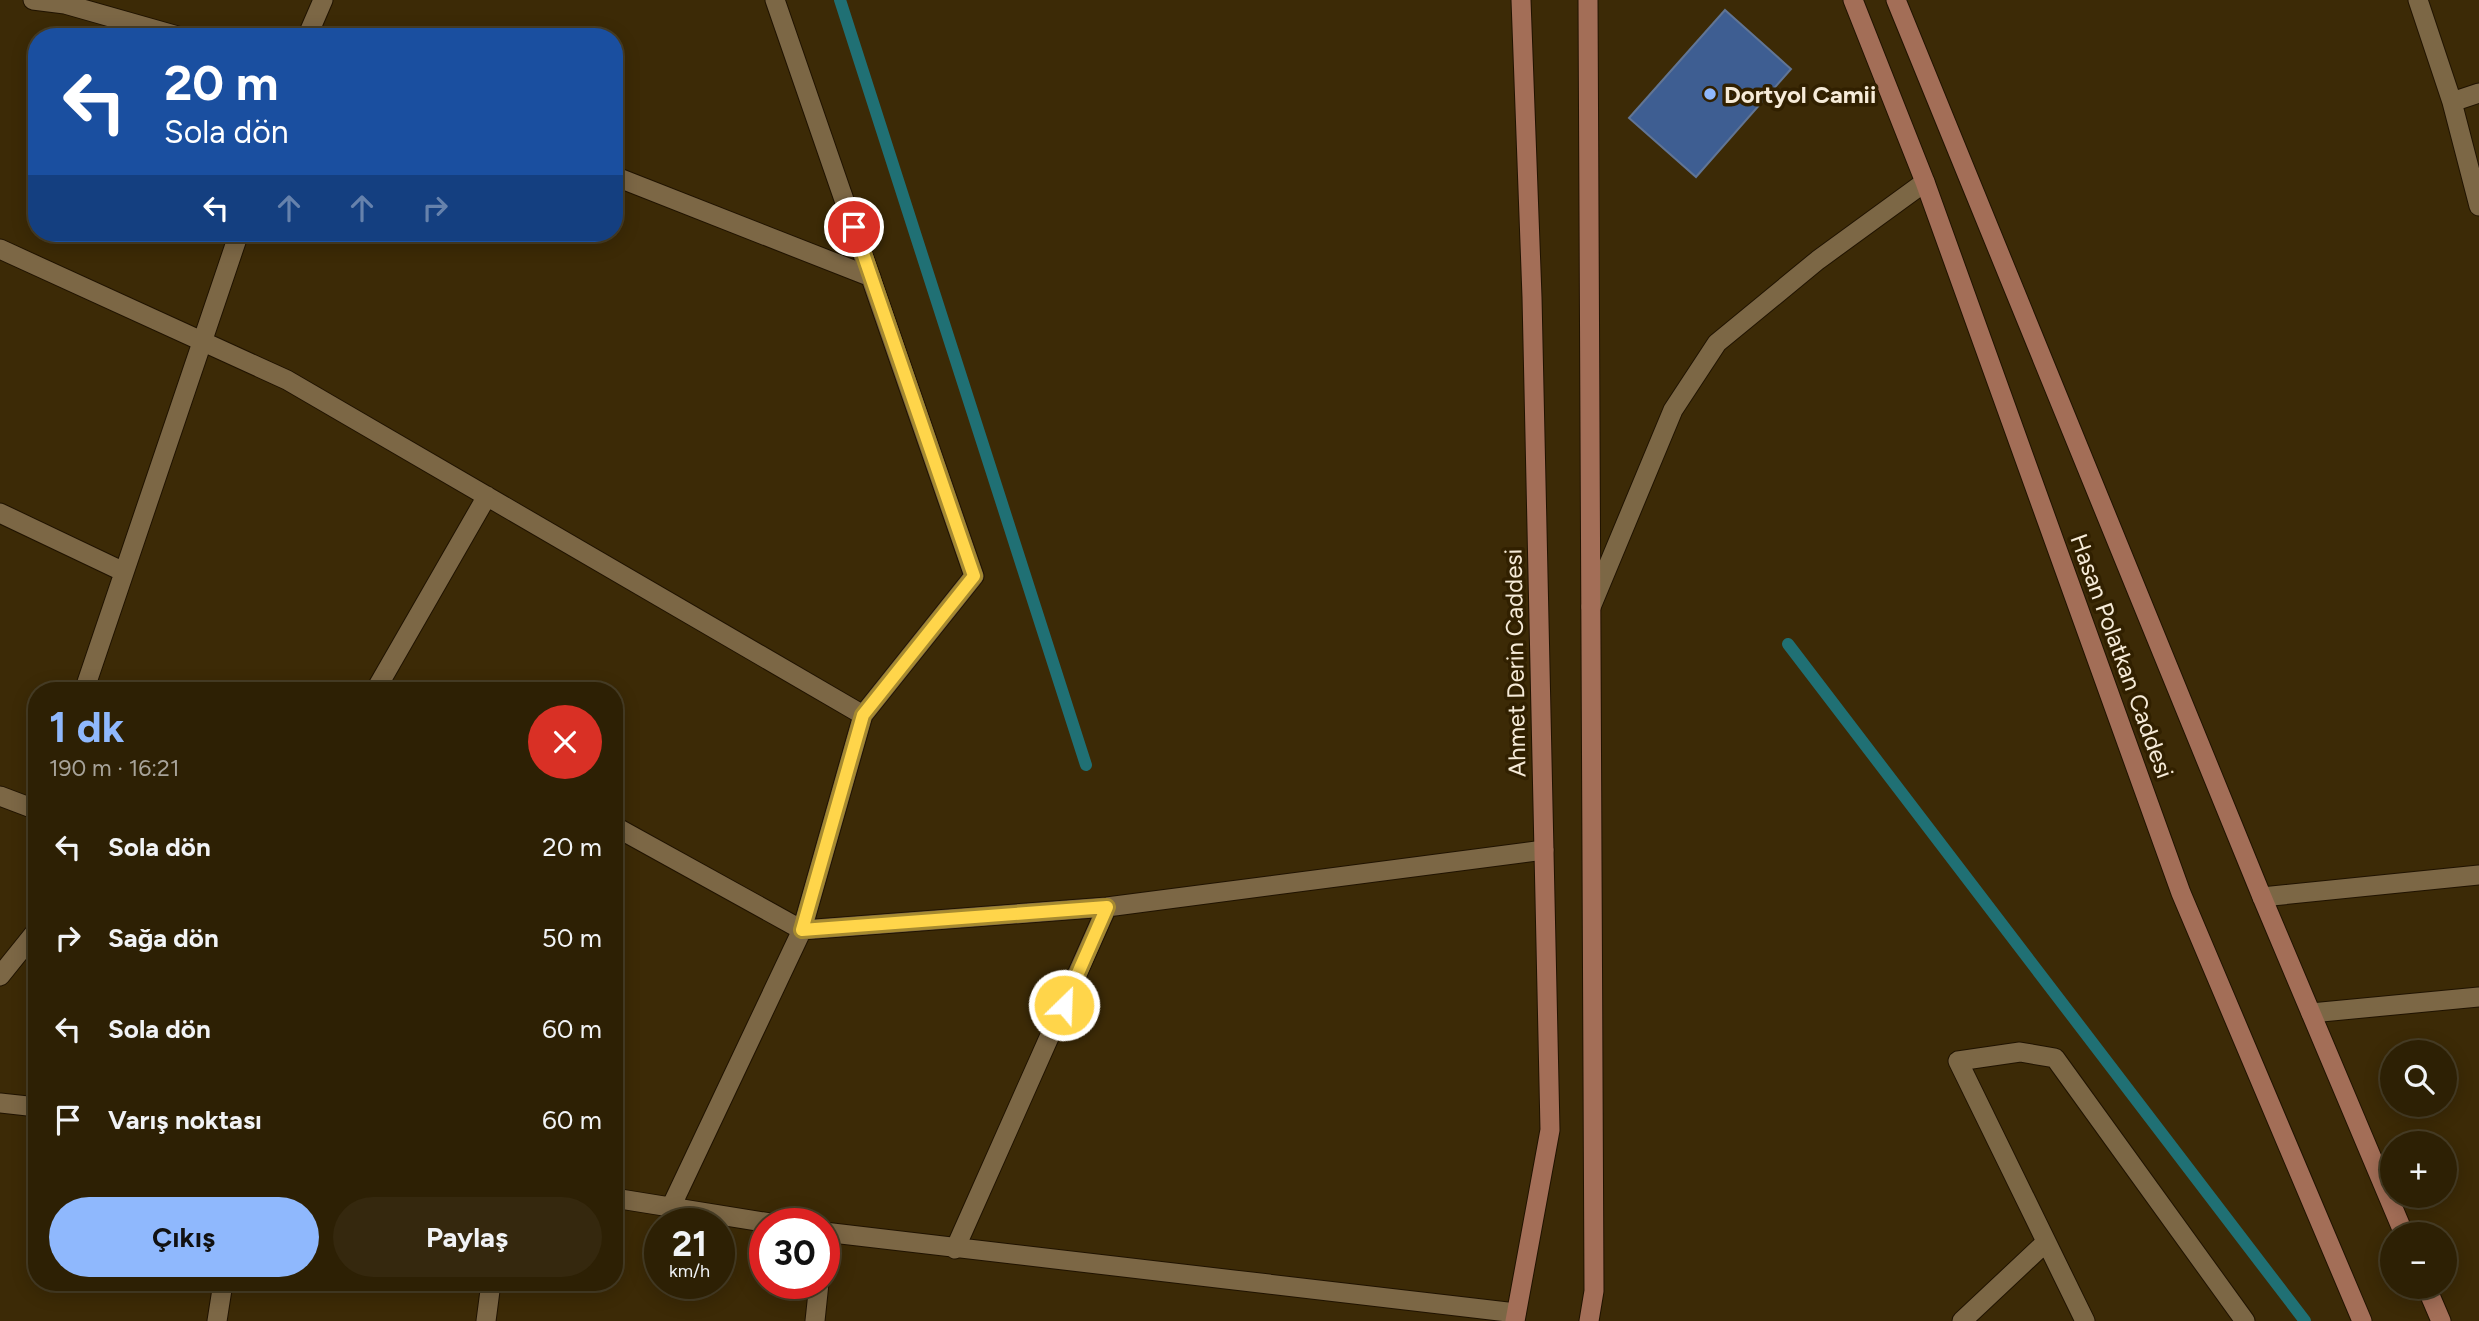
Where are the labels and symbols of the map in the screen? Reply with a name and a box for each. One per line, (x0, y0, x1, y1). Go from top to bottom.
place label: Dortyol Camii (1724, 80, 1876, 109)
marker: Dortyol Camii (1702, 86, 1718, 102)
pin (824, 197, 884, 257)
street label: Hasan Polatkan Caddesi (2064, 530, 2180, 782)
street label: Ahmet Derin Caddesi (1499, 549, 1531, 777)
position arrow (1027, 968, 1101, 1042)
speed limit sign: 30 (749, 1208, 840, 1299)

